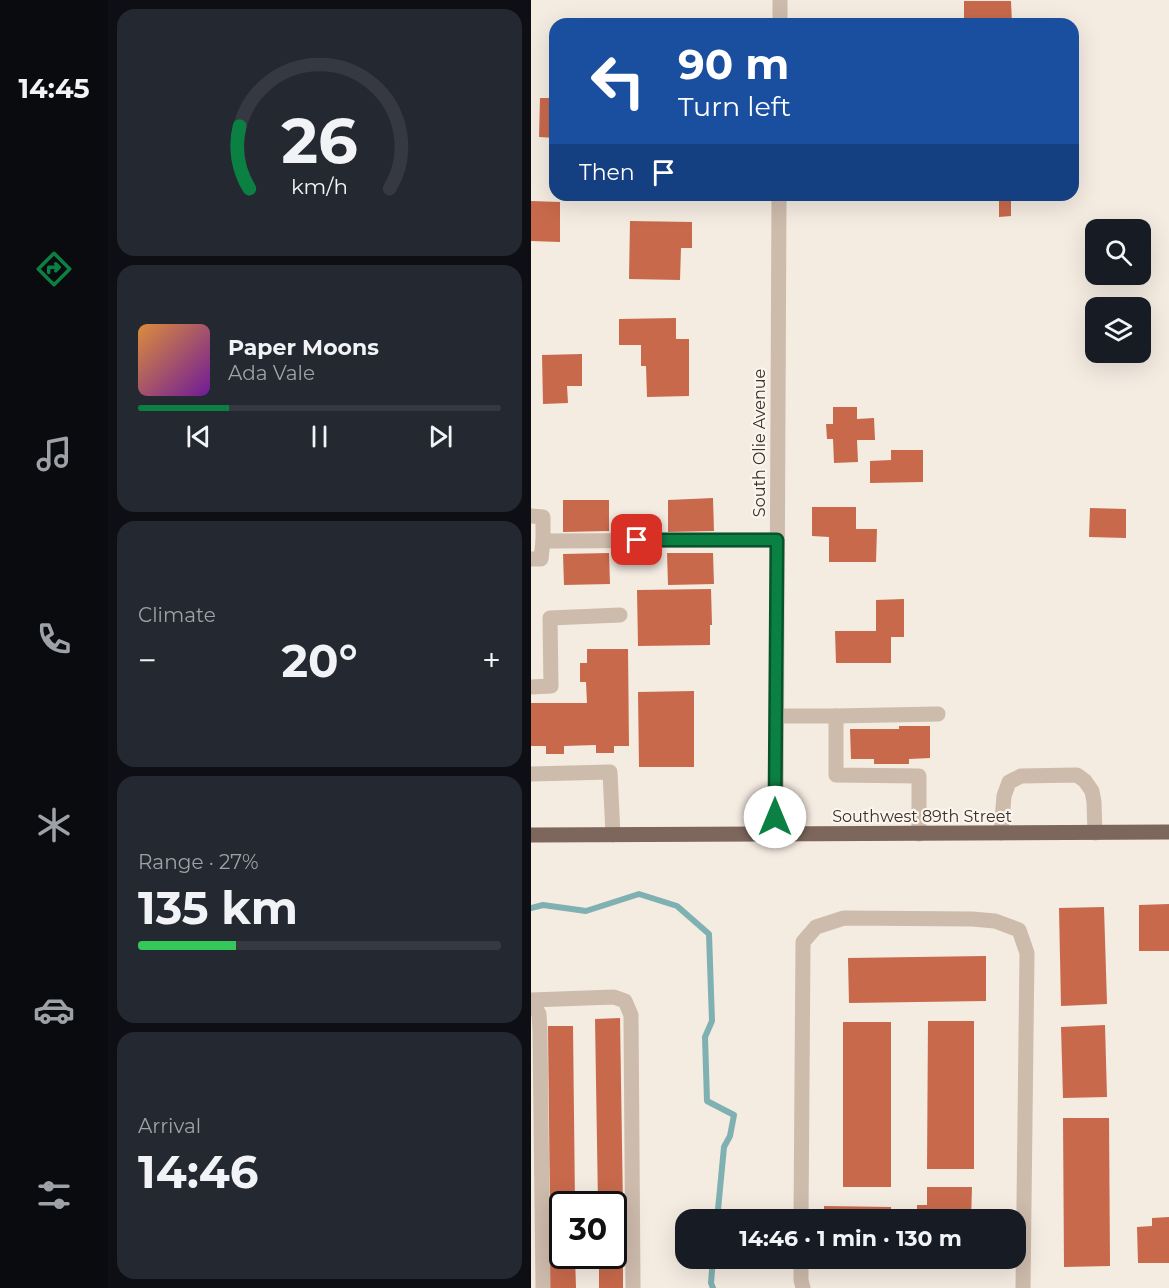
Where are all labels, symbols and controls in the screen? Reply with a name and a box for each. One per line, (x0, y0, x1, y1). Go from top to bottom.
text: 90 m (678, 38, 789, 90)
icon: left (579, 42, 657, 120)
text: 14:45 (18, 72, 90, 105)
text: Turn left (678, 90, 791, 123)
text: 26 (281, 104, 358, 180)
icon: arrive (647, 156, 680, 189)
text: Then (579, 159, 635, 186)
text: km/h (291, 174, 348, 200)
map controls (1085, 219, 1151, 363)
button: search (1085, 219, 1151, 285)
icon: directions (33, 248, 75, 290)
button: layers (1085, 297, 1151, 363)
text: Paper Moons (228, 334, 379, 361)
text: Ada Vale (228, 361, 315, 385)
street label: South Olie Avenue (750, 369, 769, 517)
icon: previous (182, 420, 215, 453)
icon: pause (303, 420, 336, 453)
icon: next (424, 420, 457, 453)
icon: music (33, 433, 75, 475)
pin (611, 514, 662, 565)
icon: arrive (620, 523, 653, 556)
text: Climate (138, 603, 216, 627)
icon: phone (33, 618, 75, 660)
text: 20° (282, 633, 357, 688)
text: − (138, 640, 157, 680)
text: + (482, 640, 501, 680)
position arrow (743, 785, 807, 849)
icon: climate (33, 804, 75, 846)
street label: Southwest 89th Street (832, 807, 1012, 826)
text: Range · 27% (138, 850, 259, 874)
text: 135 km (138, 880, 298, 935)
icon: car (33, 989, 75, 1031)
text: Arrival (138, 1114, 201, 1138)
text: 14:46 (138, 1144, 258, 1199)
icon: filters (33, 1174, 75, 1216)
speed limit sign: 30 (549, 1191, 627, 1269)
text: 14:46 · 1 min · 130 m (739, 1225, 962, 1252)

